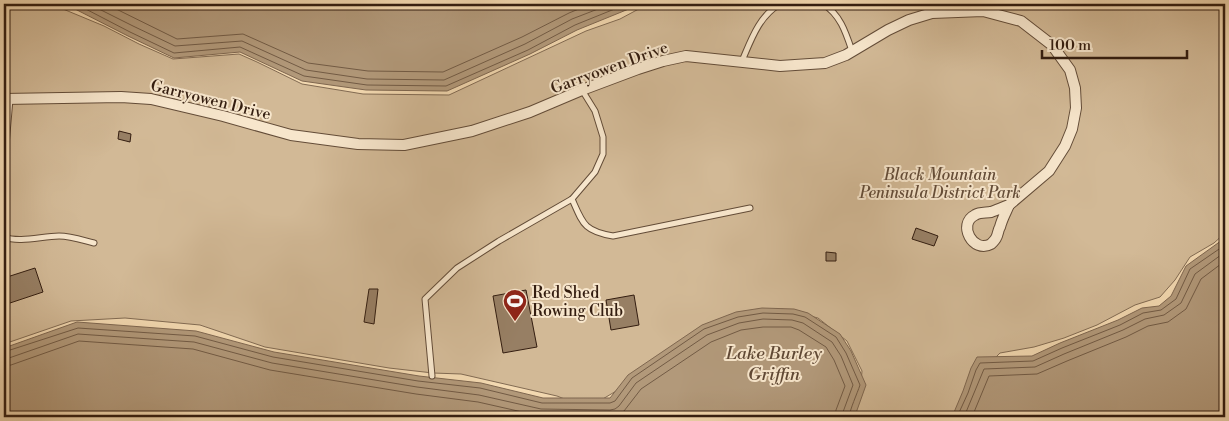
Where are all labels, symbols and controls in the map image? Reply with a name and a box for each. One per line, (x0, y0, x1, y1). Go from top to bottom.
scale bar (1042, 28, 1186, 60)
text: 100 m (1049, 36, 1091, 55)
street label: Garryowen Drive (548, 37, 671, 98)
street label: Garryowen Drive (148, 75, 273, 125)
park label: Black Mountain Peninsula District Park (858, 165, 1021, 203)
place label: Red Shed Rowing Club (532, 283, 623, 321)
sports icon: Red Shed Rowing Club (502, 288, 528, 322)
water label: Lake Burley Griffin (725, 342, 822, 386)

